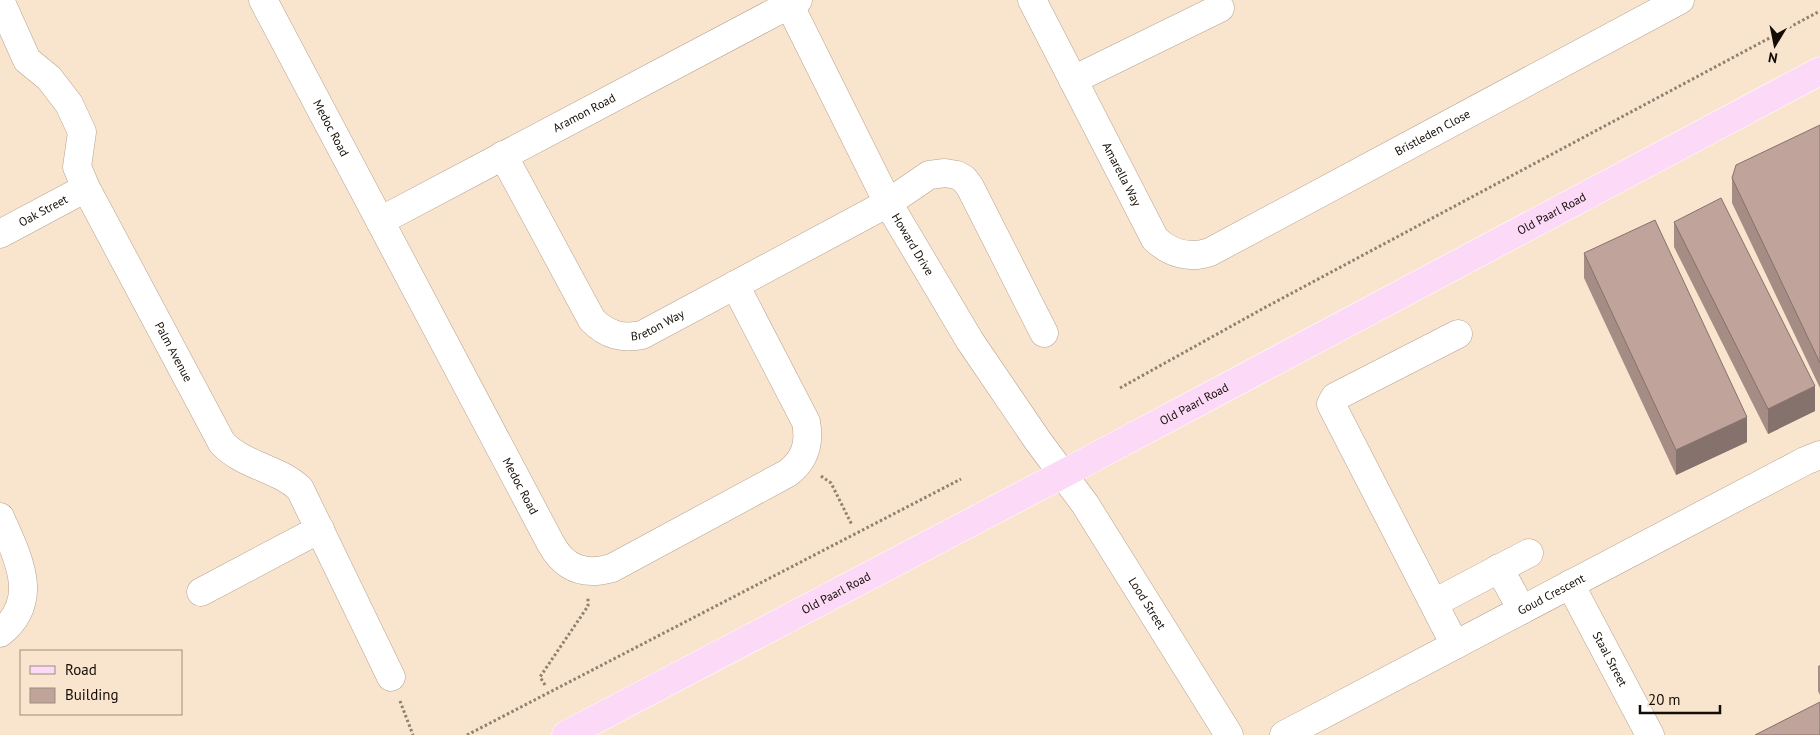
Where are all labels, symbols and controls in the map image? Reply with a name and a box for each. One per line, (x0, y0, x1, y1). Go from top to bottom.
north arrow (1750, 20, 1800, 70)
text: N (1767, 48, 1779, 67)
street label: Aramon Road (550, 90, 618, 135)
street label: Medoc Road (310, 97, 352, 159)
street label: Bristleden Close (1392, 106, 1473, 159)
street label: Amarella Way (1099, 140, 1145, 209)
street label: Old Paarl Road (1514, 189, 1588, 238)
street label: Oak Street (16, 191, 70, 230)
street label: Howard Drive (889, 210, 937, 278)
street label: Breton Way (630, 306, 687, 343)
street label: Palm Avenue (152, 319, 196, 384)
street label: Old Paarl Road (1157, 379, 1231, 428)
street label: Medoc Road (500, 455, 542, 517)
street label: Old Paarl Road (799, 568, 873, 617)
street label: Goud Crescent (1515, 570, 1587, 618)
street label: Lood Street (1126, 574, 1169, 632)
street label: Staal Street (1590, 629, 1631, 689)
legend (20, 650, 182, 715)
text: Road (65, 660, 97, 679)
scale bar (1640, 682, 1720, 714)
text: Building (65, 685, 119, 704)
text: 20 m (1648, 690, 1681, 709)

